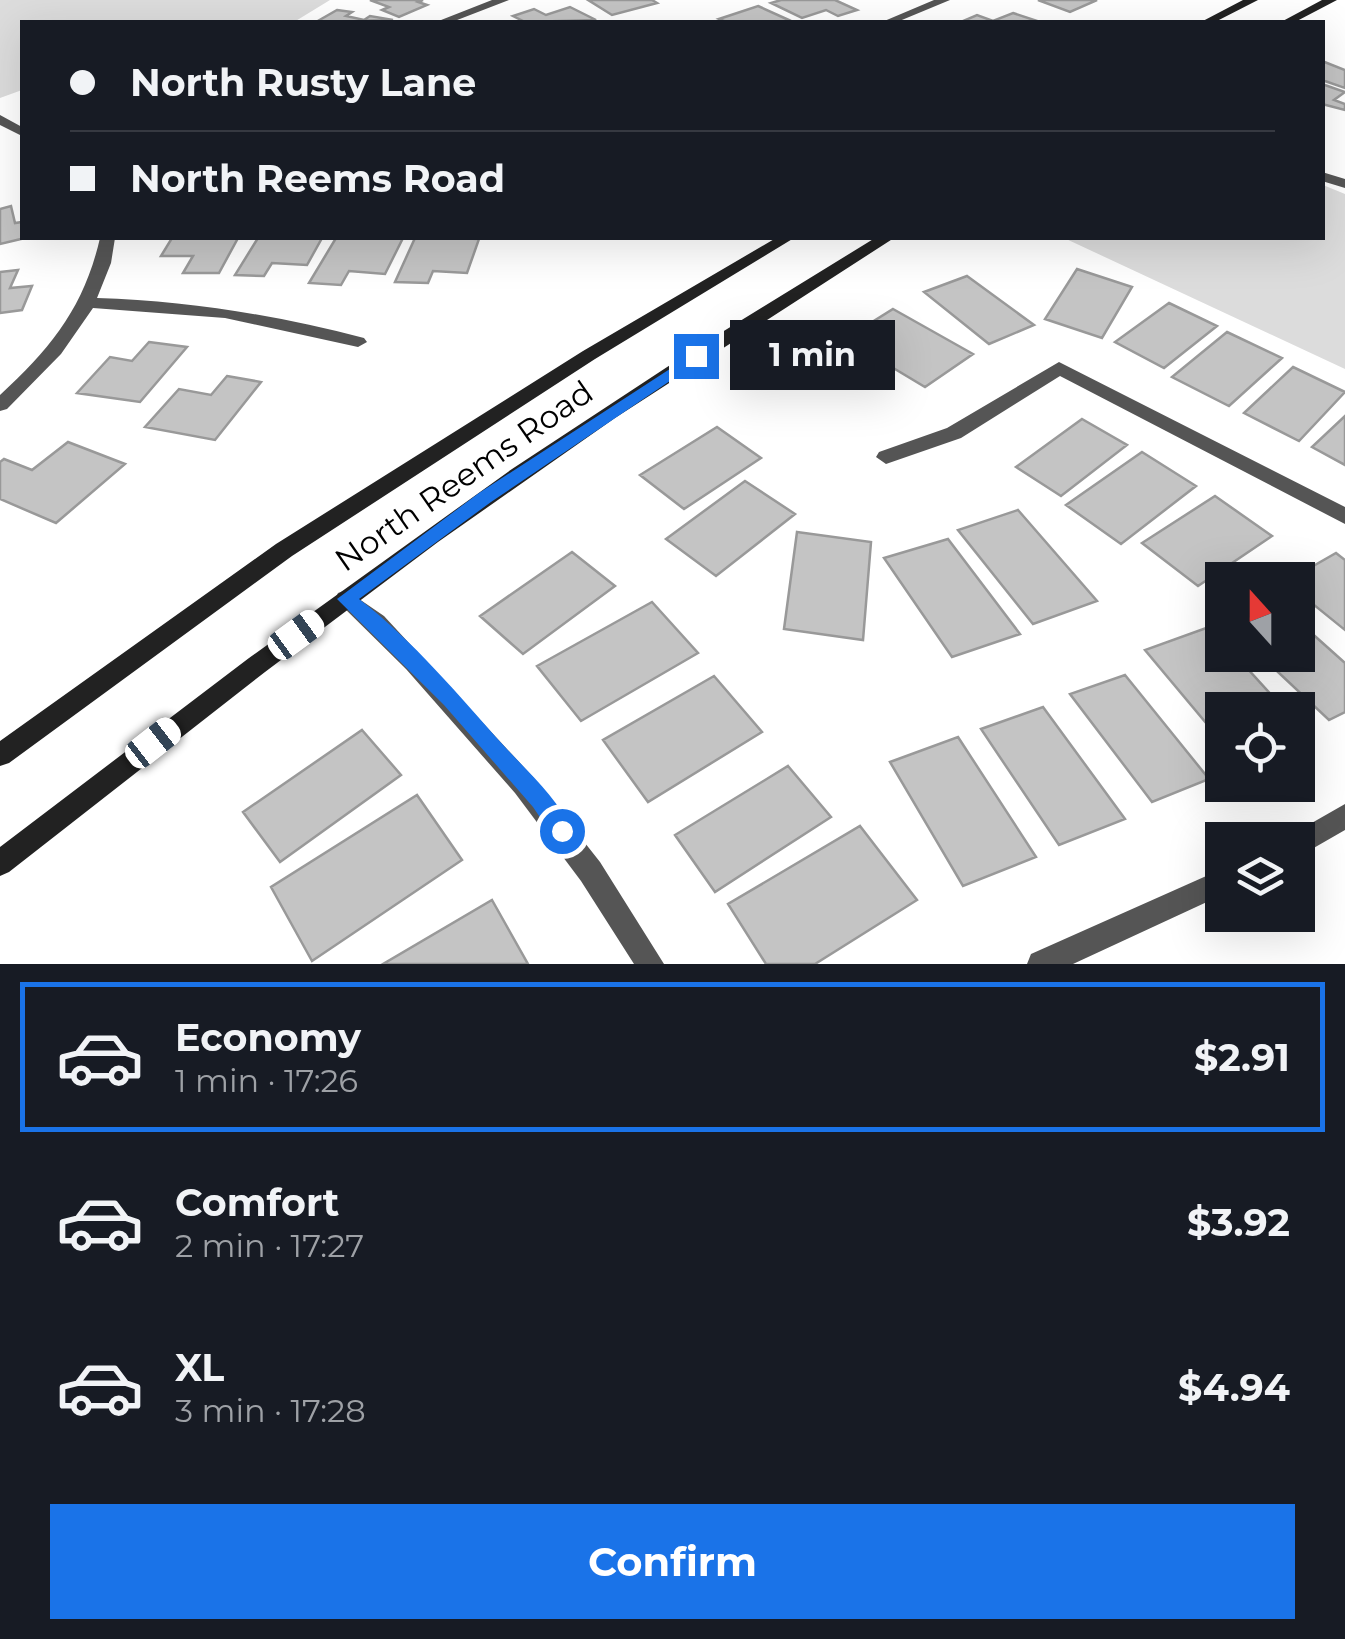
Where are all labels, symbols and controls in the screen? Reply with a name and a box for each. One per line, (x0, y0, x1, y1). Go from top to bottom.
text: North Rusty Lane (130, 59, 476, 106)
text: North Reems Road (130, 155, 505, 202)
callout: 1 min (731, 321, 896, 391)
route end (674, 334, 719, 379)
text: 1 min (769, 335, 856, 374)
street label: North Reems Road (327, 372, 600, 579)
north arrow (1205, 562, 1315, 672)
map controls (1205, 562, 1315, 932)
car (263, 605, 329, 665)
button: locate (1205, 692, 1315, 802)
car (120, 713, 186, 773)
route start (540, 809, 585, 854)
button: layers (1205, 822, 1315, 932)
icon: car (55, 1012, 145, 1102)
text: Economy (175, 1014, 361, 1061)
text: $2.91 (1194, 1034, 1290, 1081)
text: 1 min · 17:26 (175, 1061, 358, 1100)
icon: car (55, 1177, 145, 1267)
text: Comfort (175, 1179, 339, 1226)
text: $3.92 (1187, 1199, 1290, 1246)
text: 2 min · 17:27 (175, 1226, 364, 1265)
icon: car (55, 1342, 145, 1432)
text: XL (175, 1344, 224, 1391)
text: $4.94 (1178, 1364, 1290, 1411)
text: 3 min · 17:28 (175, 1391, 366, 1430)
button: Confirm (50, 1504, 1295, 1619)

